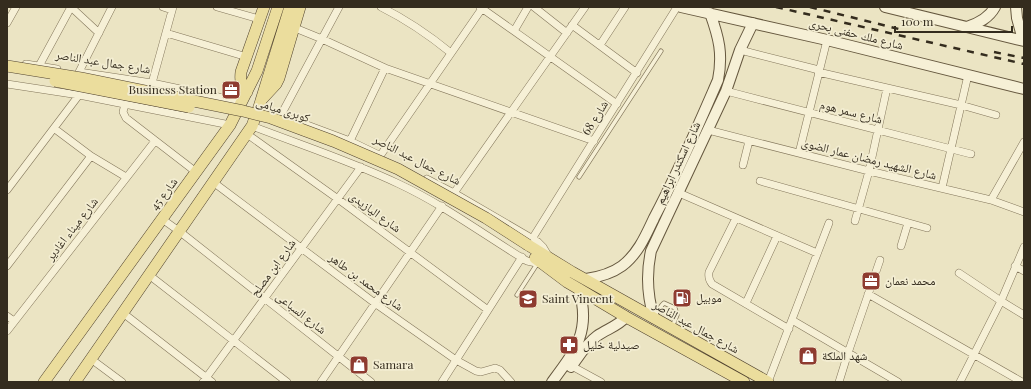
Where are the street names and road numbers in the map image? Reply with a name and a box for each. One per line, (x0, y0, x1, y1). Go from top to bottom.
street label: شارع ملك حفنى بحرى (807, 14, 905, 53)
street label: شارع جمال عبد الناصر (53, 45, 152, 77)
street label: كوبرى ميامى (254, 93, 312, 126)
street label: شارع سمر هوم (818, 96, 884, 128)
street label: شارع 68 (577, 97, 612, 138)
street label: شارع اسكندر ابراهيم (651, 119, 704, 207)
street label: شارع جمال عبد الناصر (370, 130, 464, 189)
street label: شارع الشهيد رمضان عمار الضوى (800, 133, 939, 184)
street label: شارع 45 (146, 174, 181, 214)
street label: شارع اليازيدى (346, 187, 405, 236)
street label: شارع ميناء اغادير (41, 193, 102, 265)
street label: شارع ابن مصلح (246, 235, 299, 300)
street label: شارع محمد بن طاهر (325, 248, 407, 314)
street label: شارع السباعى (272, 287, 330, 338)
street label: شارع جمال عبد الناصر (649, 295, 742, 357)

